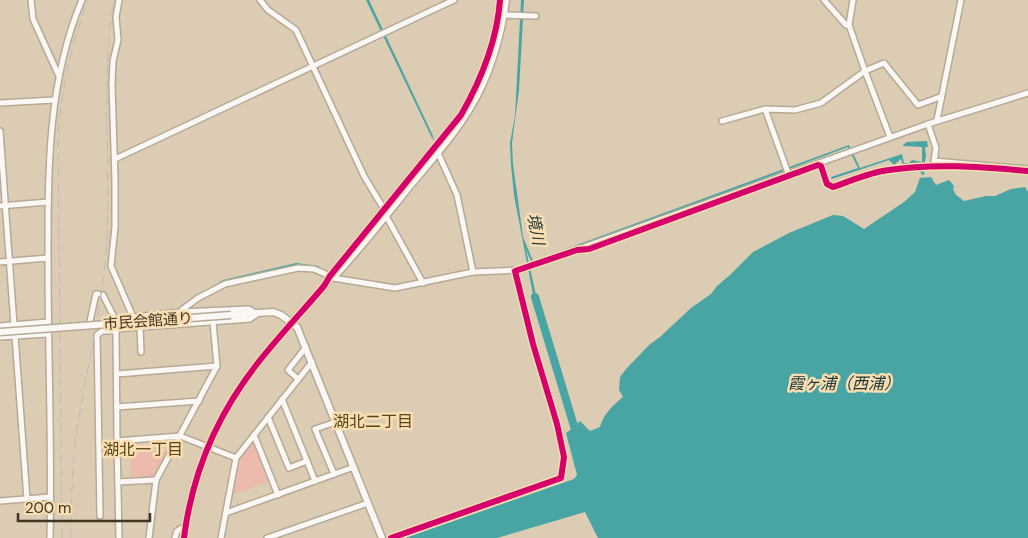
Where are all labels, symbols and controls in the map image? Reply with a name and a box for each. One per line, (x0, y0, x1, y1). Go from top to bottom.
water label: 境川 (523, 211, 550, 249)
street label: 市民会館通り (102, 308, 194, 334)
water label: 霞ヶ浦（西浦） (788, 373, 900, 394)
district label: 湖北二丁目 (333, 411, 413, 432)
district label: 湖北一丁目 (103, 439, 183, 460)
scale bar (18, 490, 150, 522)
text: 200 m (25, 498, 71, 518)

